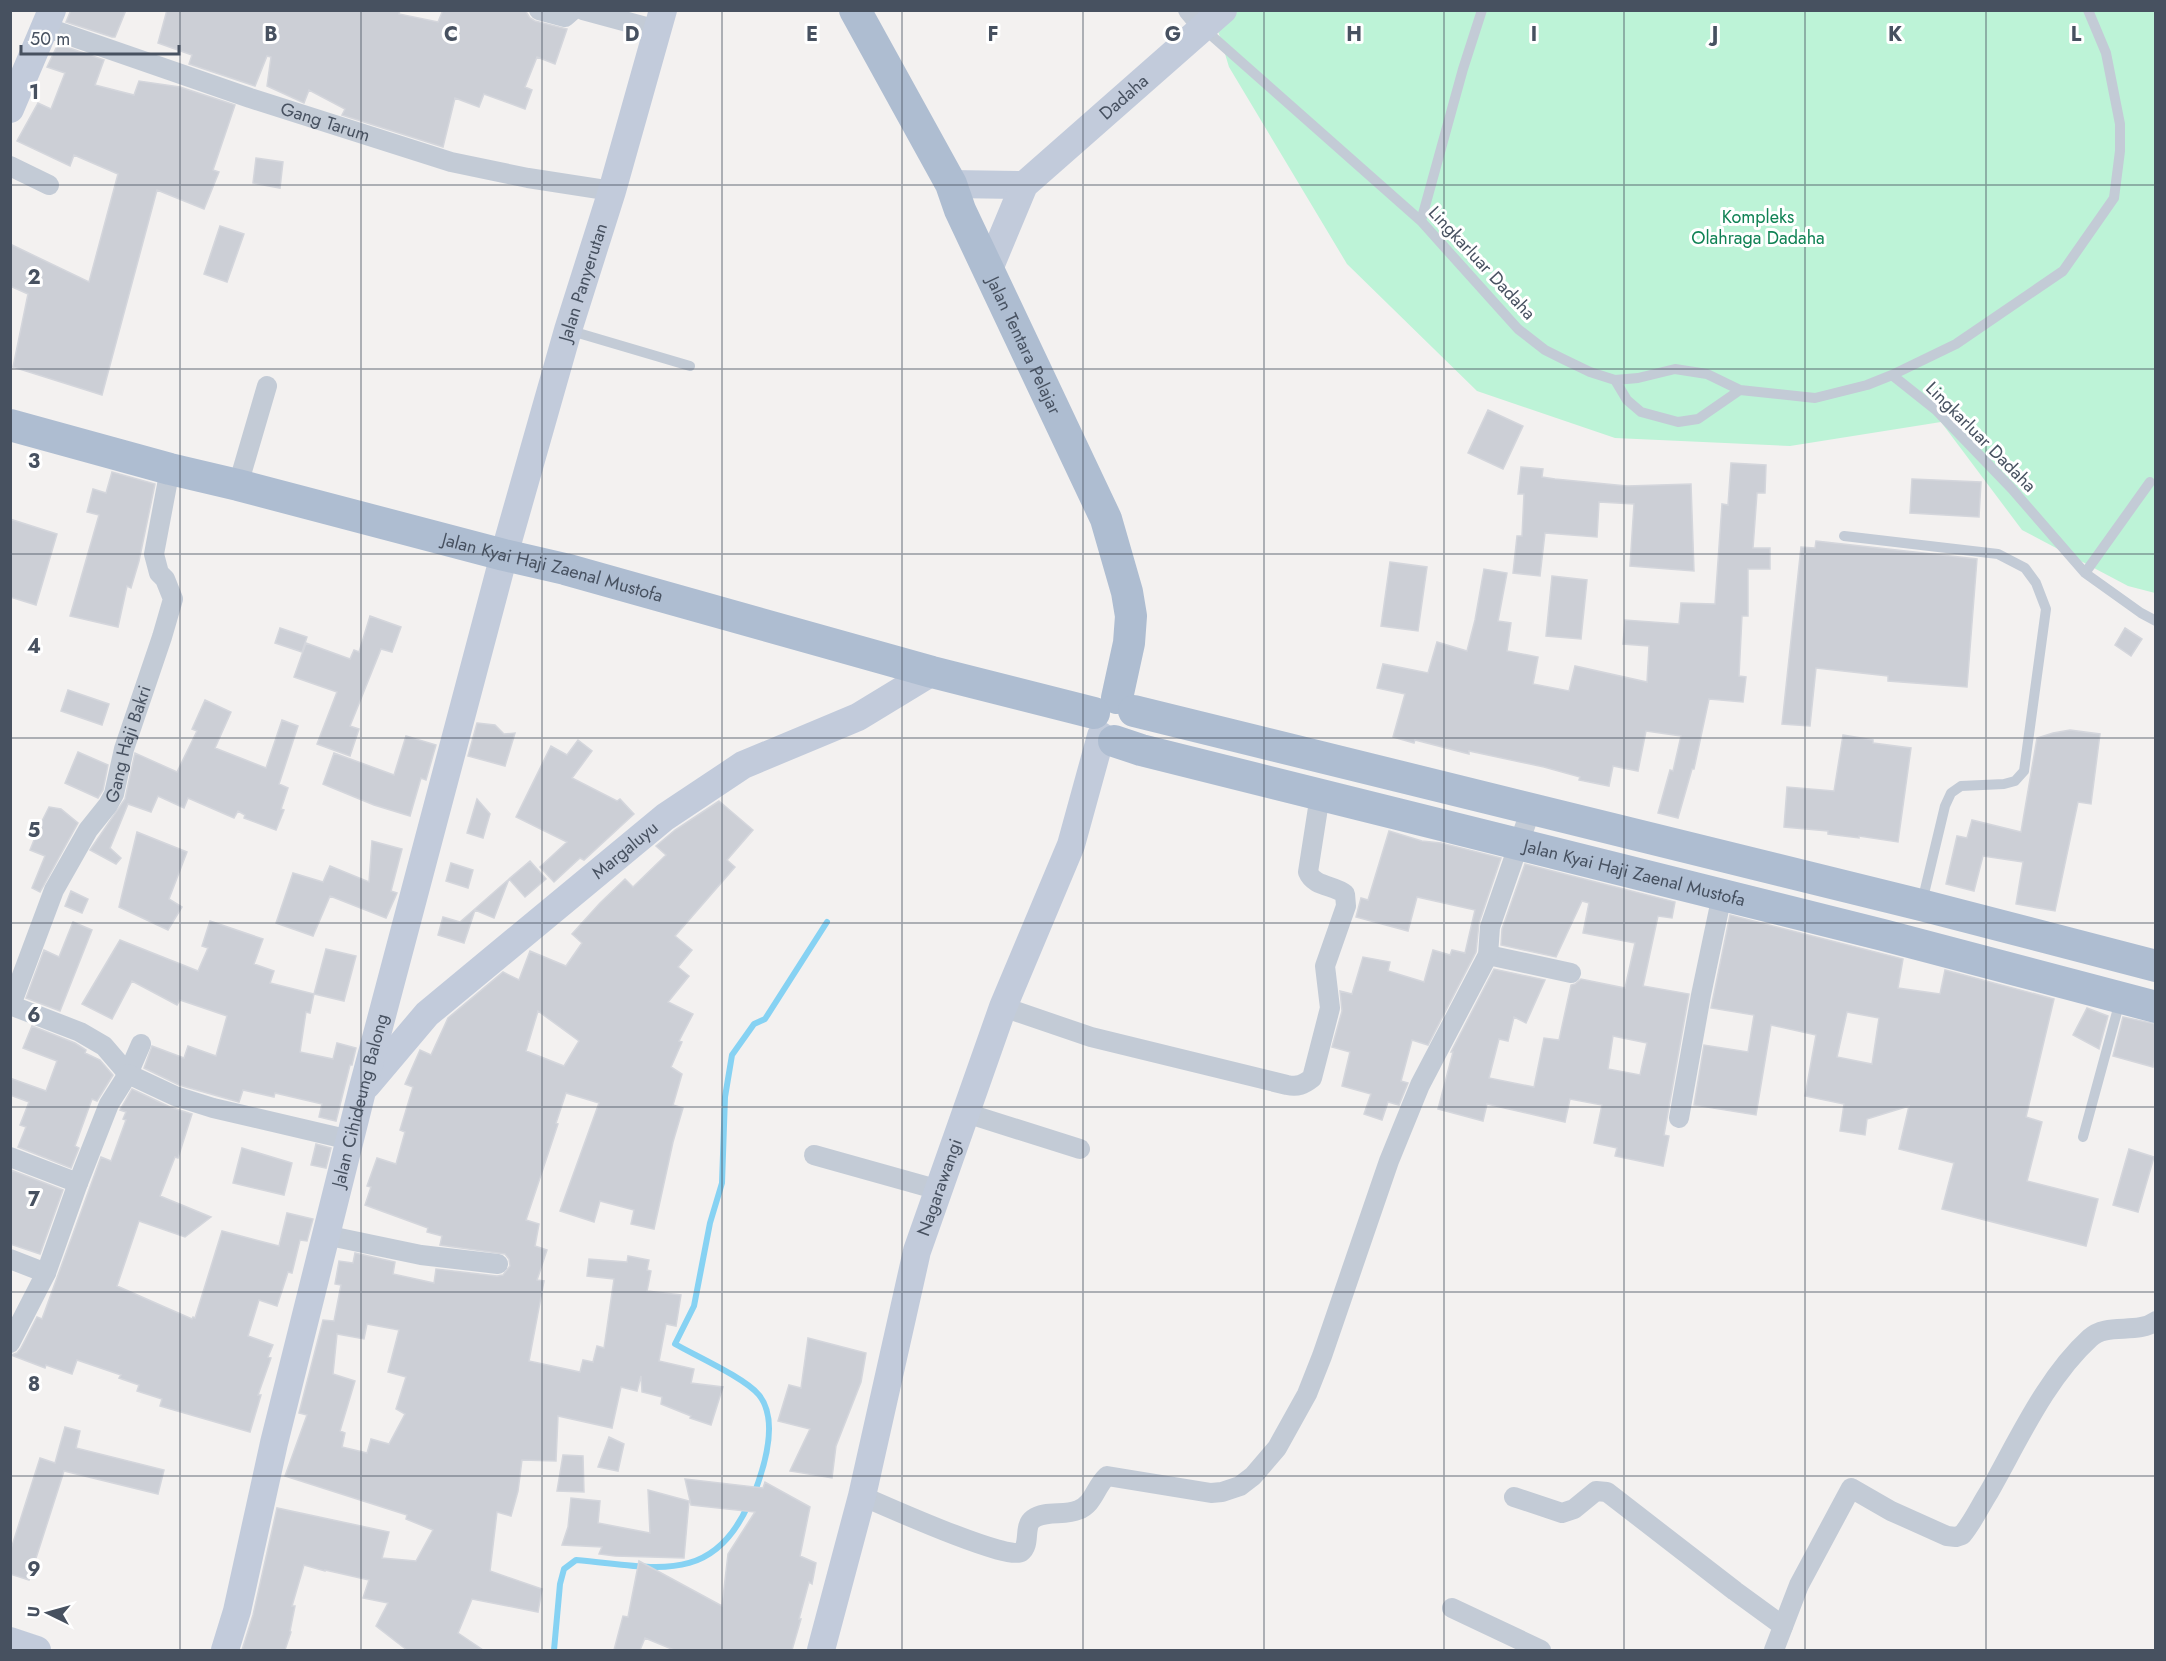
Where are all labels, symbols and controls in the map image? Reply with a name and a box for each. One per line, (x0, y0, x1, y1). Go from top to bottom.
scale bar (21, 18, 178, 56)
text: B (264, 20, 278, 49)
text: C (444, 20, 458, 49)
text: D (625, 20, 639, 49)
text: E (806, 20, 818, 49)
text: F (987, 20, 999, 49)
text: G (1165, 20, 1181, 49)
text: H (1346, 20, 1362, 49)
text: I (1531, 20, 1537, 49)
text: J (1708, 20, 1718, 49)
text: K (1888, 20, 1902, 49)
text: L (2071, 20, 2082, 49)
text: 50 m (30, 26, 70, 52)
street label: Dadaha (1094, 68, 1154, 126)
text: 1 (29, 78, 39, 107)
street label: Gang Tarum (277, 96, 373, 148)
street label: Lingkarluar Dadaha (1422, 200, 1542, 326)
park label: Kompleks Olahraga Dadaha (1691, 204, 1825, 251)
street label: Jalan Panyerutan (552, 220, 614, 347)
text: 2 (27, 263, 41, 292)
street label: Jalan Tentara Pelajar (979, 270, 1068, 420)
street label: Lingkarluar Dadaha (1920, 376, 2042, 498)
text: 3 (28, 447, 40, 476)
street label: Jalan Kyai Haji Zaenal Mustofa (437, 526, 666, 609)
text: 4 (27, 632, 41, 661)
street label: Gang Haji Bakri (98, 682, 158, 808)
street label: Margaluyu (586, 815, 664, 885)
text: 5 (28, 816, 41, 845)
street label: Jalan Kyai Haji Zaenal Mustofa (1519, 832, 1748, 913)
text: 6 (27, 1001, 41, 1030)
street label: Jalan Cihideung Balong (325, 1011, 395, 1192)
street label: Nagarawangi (910, 1135, 969, 1240)
text: 7 (28, 1185, 41, 1214)
text: 8 (28, 1370, 40, 1399)
text: 9 (27, 1555, 41, 1584)
north arrow (18, 1583, 78, 1643)
text: U (22, 1605, 46, 1618)

